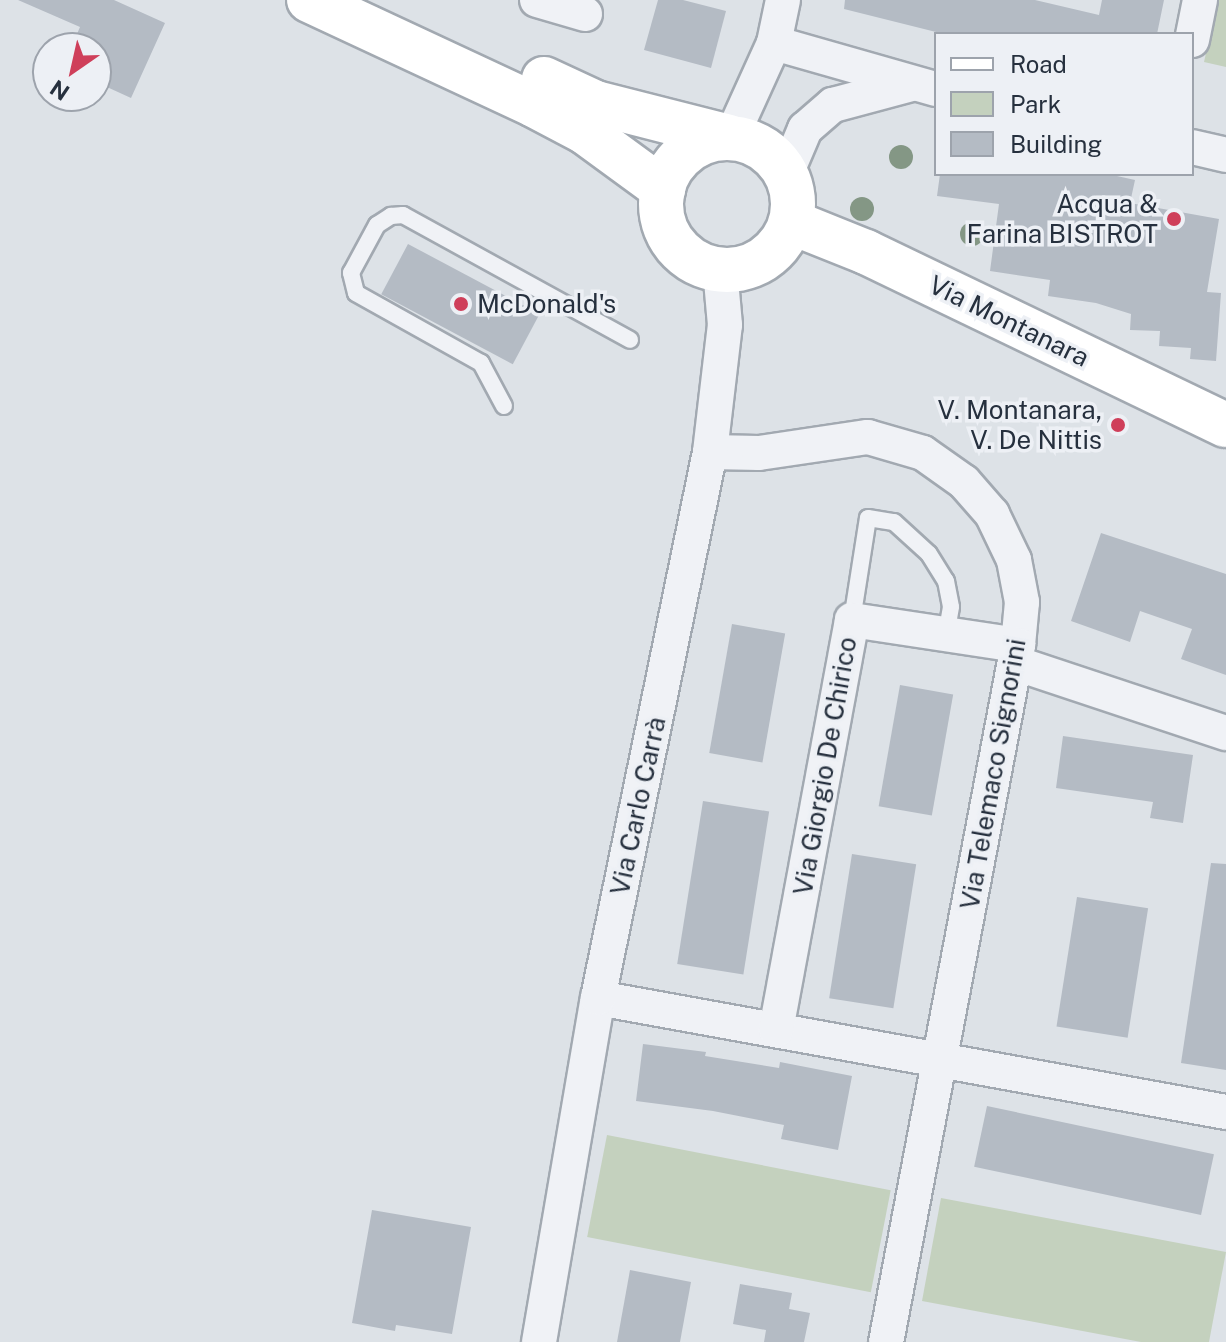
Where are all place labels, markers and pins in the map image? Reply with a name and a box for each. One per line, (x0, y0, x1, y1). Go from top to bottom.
place label: Acqua & Farina BISTROT (967, 188, 1158, 250)
marker: Acqua & Farina BISTROT (1165, 210, 1183, 228)
place label: McDonald's (477, 288, 616, 320)
marker: McDonald's (452, 295, 470, 313)
place label: V. Montanara, V. De Nittis (937, 394, 1102, 456)
marker: V. Montanara, V. De Nittis (1109, 416, 1127, 434)

